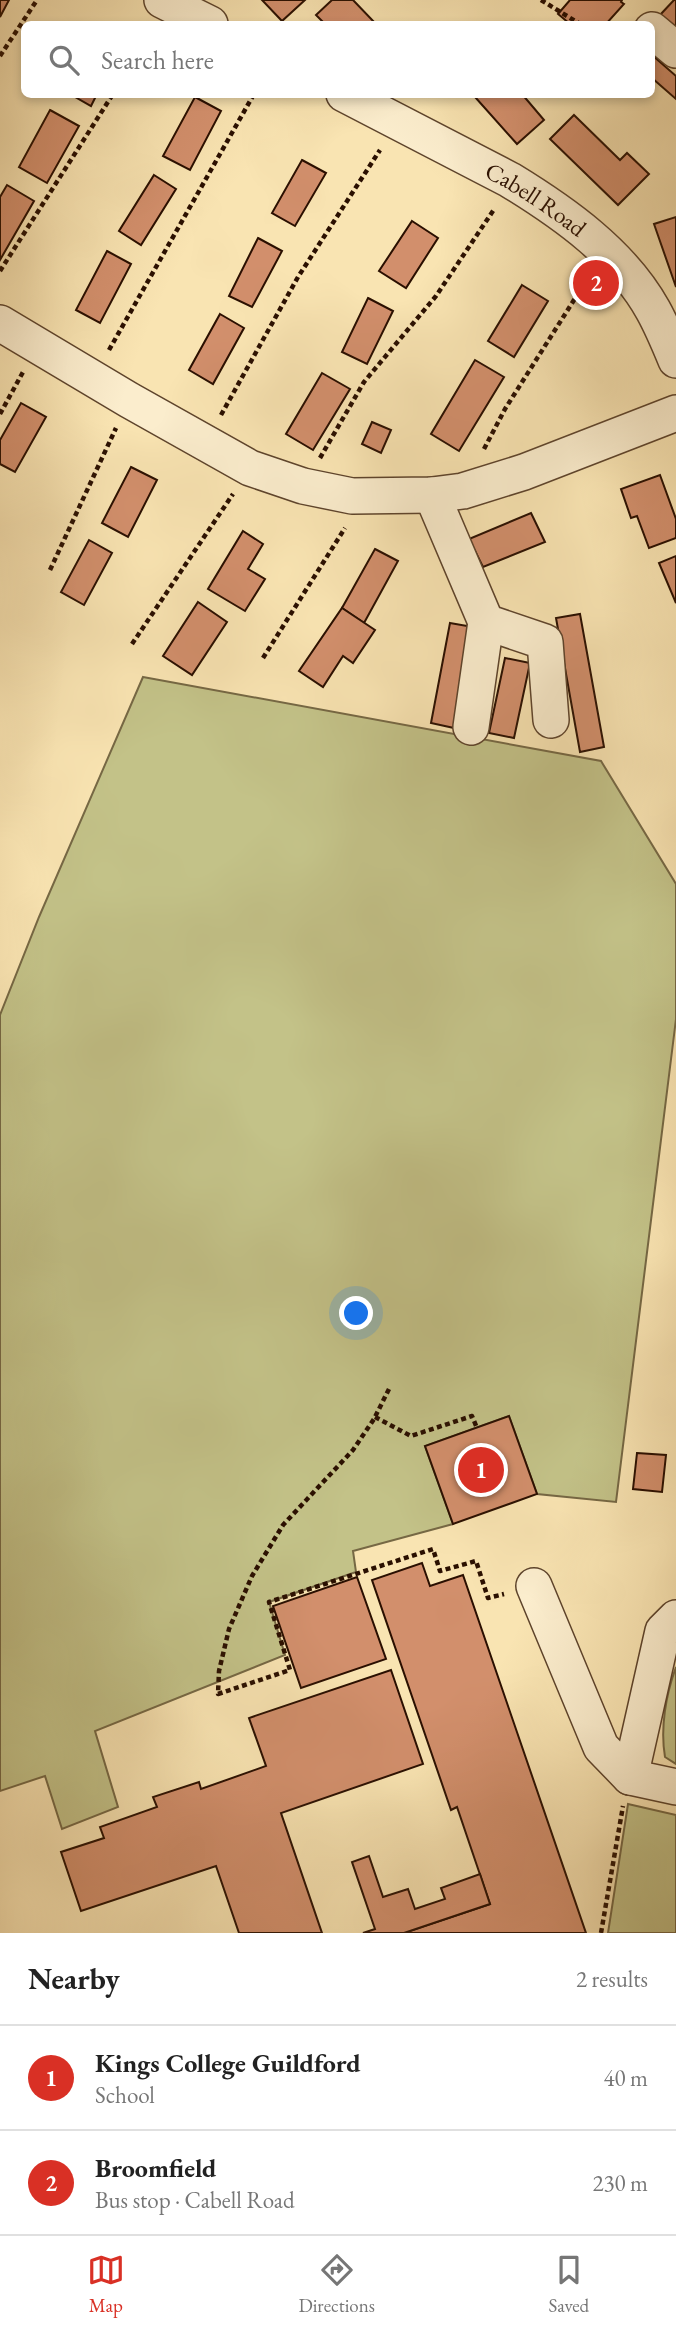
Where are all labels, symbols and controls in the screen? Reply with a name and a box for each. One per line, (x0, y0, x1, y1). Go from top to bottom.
search box (21, 21, 655, 98)
icon: search (45, 41, 83, 79)
text: Search here (101, 43, 214, 77)
street label: Cabell Road (480, 155, 594, 244)
pin: 2 (573, 257, 619, 309)
your location (339, 1296, 373, 1330)
pin: 1 (458, 1444, 504, 1496)
text: Nearby (28, 1959, 120, 1998)
text: 2 results (576, 1964, 648, 1994)
text: Kings College Guildford (95, 2046, 361, 2080)
text: 1 (45, 2063, 57, 2093)
text: 40 m (603, 2063, 648, 2093)
text: School (95, 2080, 155, 2110)
text: Broomfield (95, 2151, 216, 2185)
text: 2 (45, 2168, 57, 2198)
text: 230 m (592, 2168, 648, 2198)
text: Bus stop · Cabell Road (95, 2185, 295, 2215)
tab: Map (87, 2251, 125, 2318)
tab: Directions (298, 2251, 375, 2318)
tab: Saved (548, 2251, 589, 2318)

